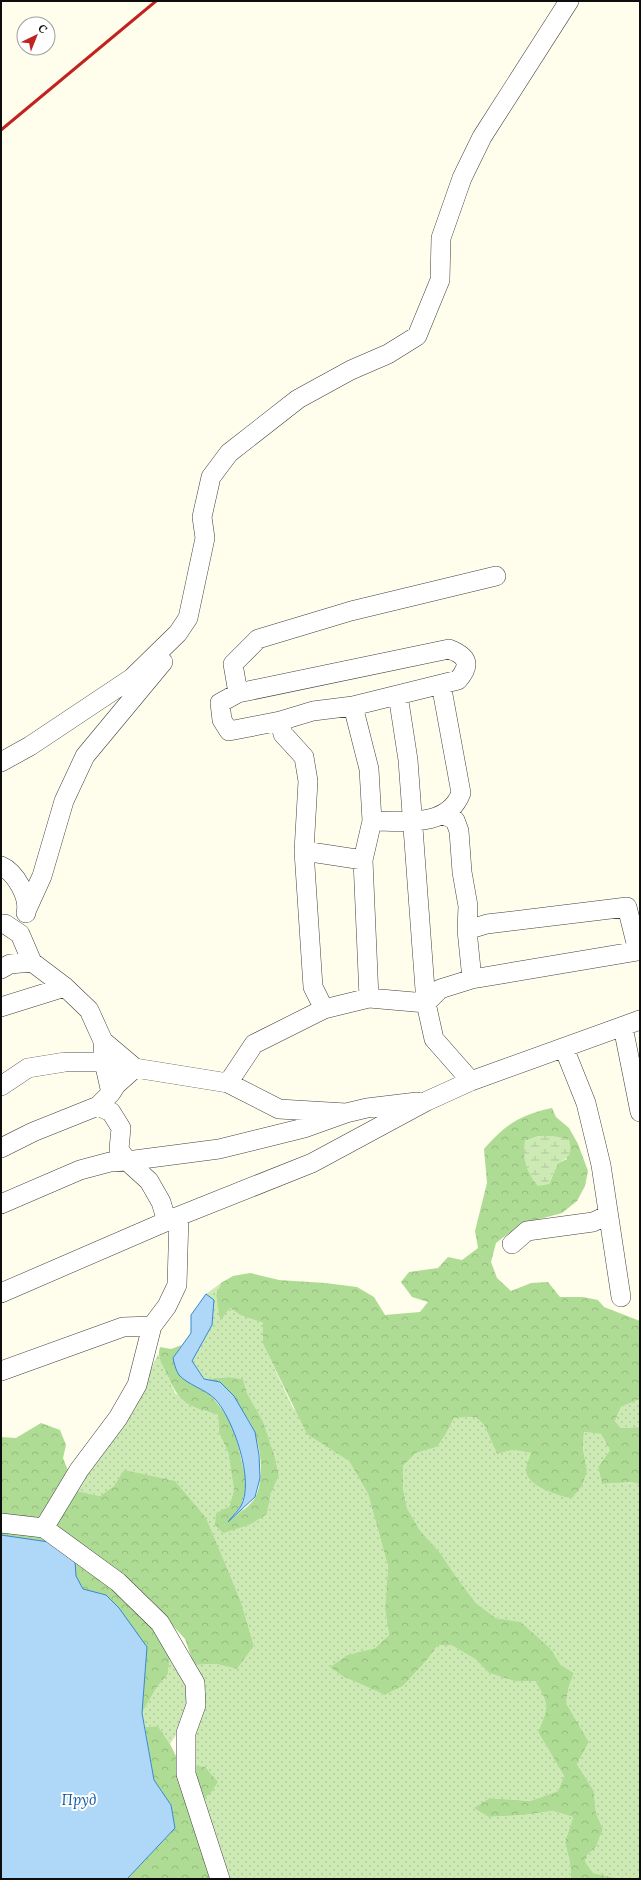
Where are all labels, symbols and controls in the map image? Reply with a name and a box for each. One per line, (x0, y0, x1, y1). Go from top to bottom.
north arrow (16, 16, 56, 56)
text: С (35, 21, 51, 37)
water label: Пруд (61, 1790, 97, 1809)

